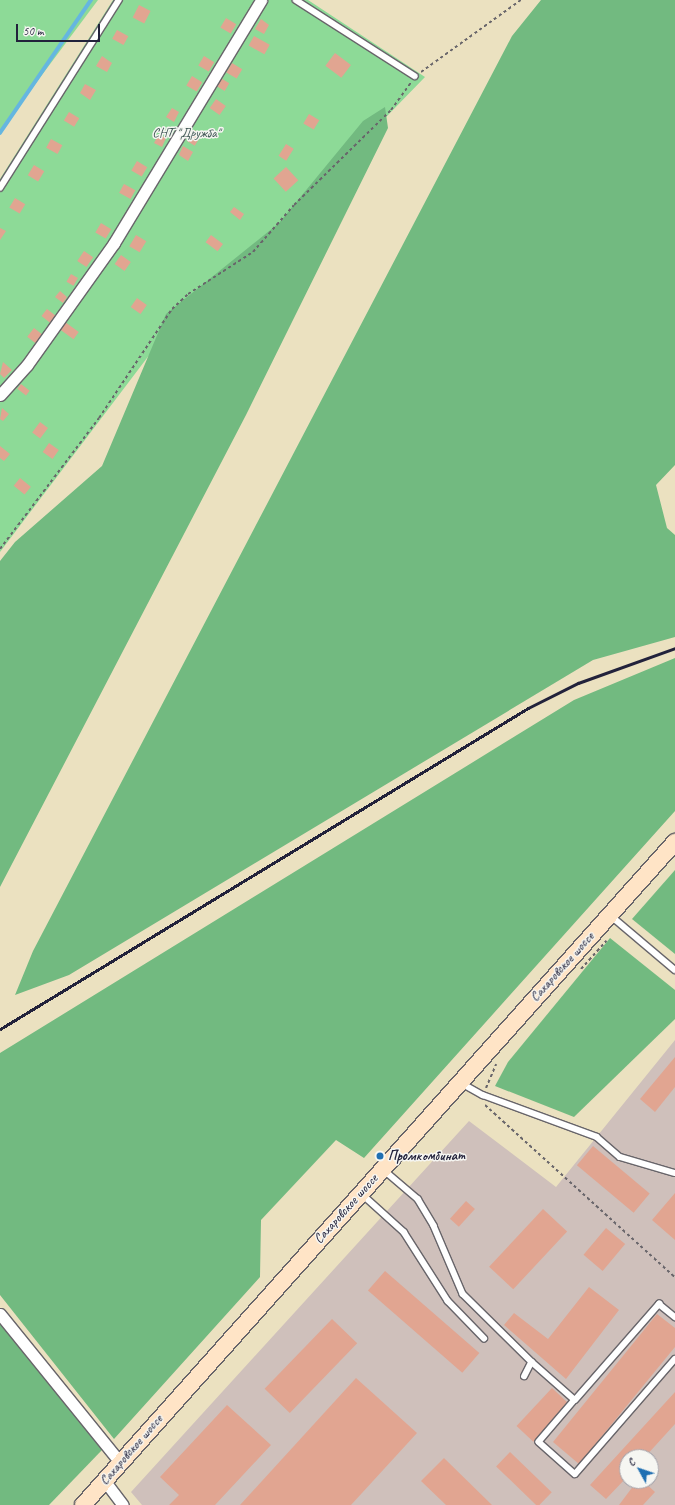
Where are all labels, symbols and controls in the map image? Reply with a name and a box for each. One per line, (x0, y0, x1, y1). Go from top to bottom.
scale bar (18, 16, 102, 42)
text: 50 m (23, 23, 43, 39)
park label: СНТ "Дружба" (152, 125, 220, 141)
street label: Сахаровское шоссе (526, 928, 598, 1006)
place label: Промкомбинат (388, 1148, 465, 1164)
marker: Промкомбинат (375, 1151, 385, 1161)
street label: Сахаровское шоссе (310, 1170, 382, 1248)
street label: Сахаровское шоссе (96, 1411, 166, 1489)
north arrow (619, 1449, 659, 1489)
text: С (623, 1455, 638, 1468)

